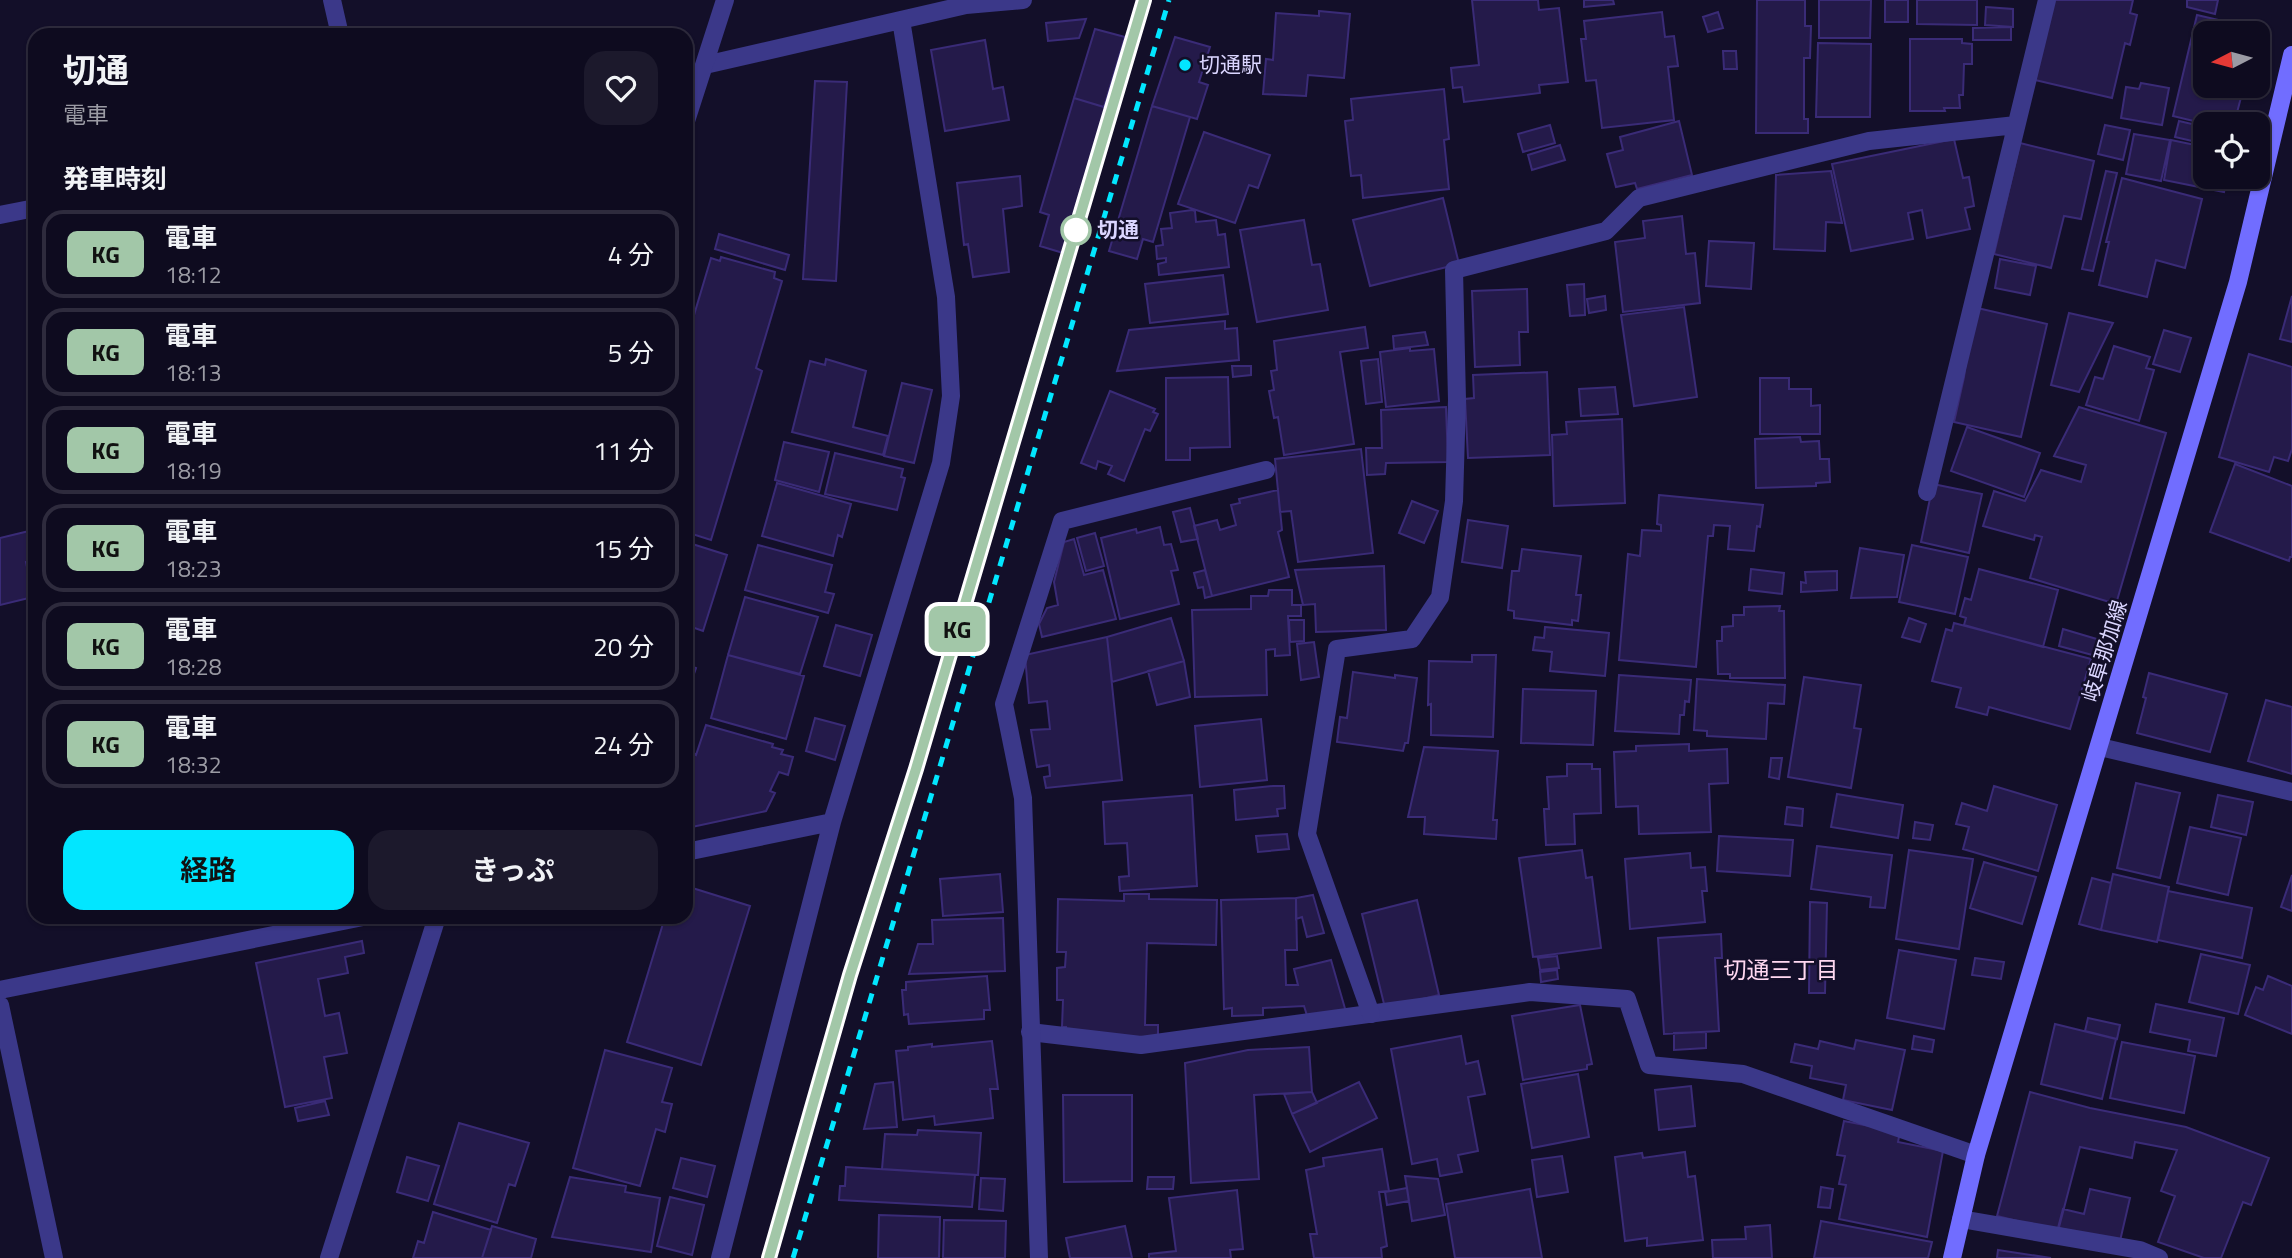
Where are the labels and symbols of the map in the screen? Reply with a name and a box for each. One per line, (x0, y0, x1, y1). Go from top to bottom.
north arrow (2193, 21, 2270, 98)
place label: 切通駅 (1199, 48, 1262, 80)
marker: 切通駅 (1177, 57, 1193, 73)
place label: 切通 (1097, 213, 1139, 245)
marker: 切通 (1061, 215, 1091, 245)
street label: 岐阜那加線 (2073, 596, 2135, 706)
line badge: KG (926, 606, 988, 652)
district label: 切通三丁目 (1724, 952, 1839, 987)

